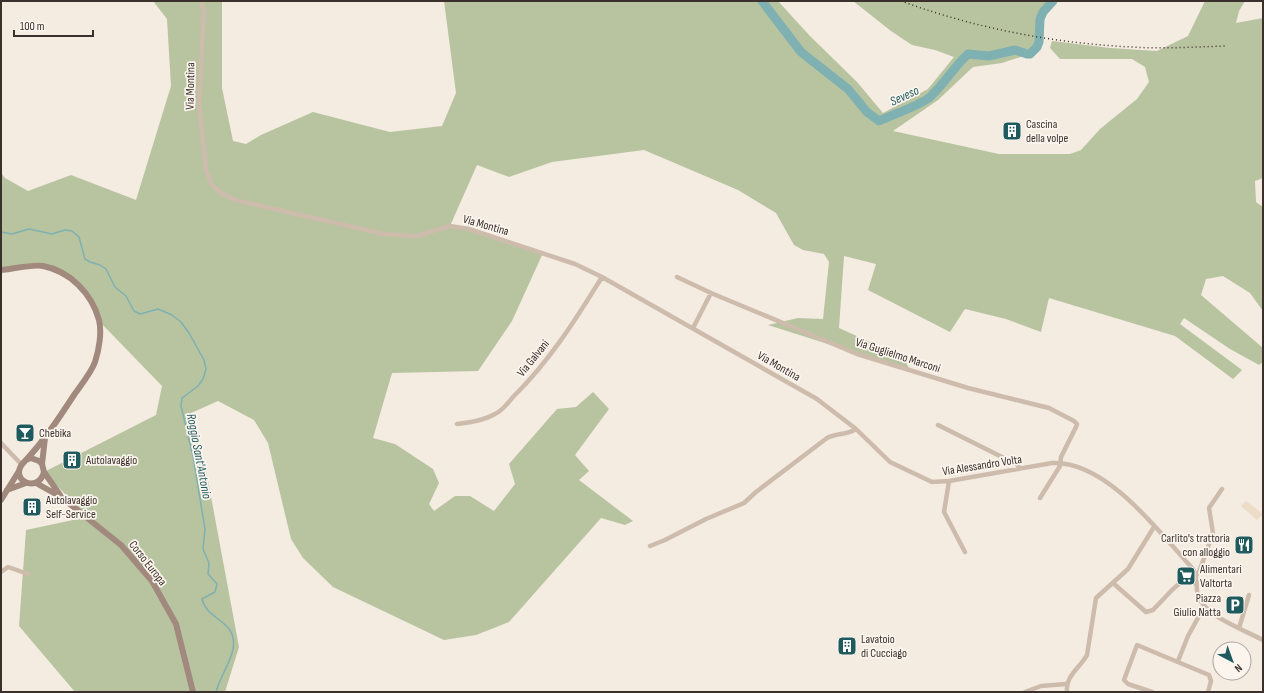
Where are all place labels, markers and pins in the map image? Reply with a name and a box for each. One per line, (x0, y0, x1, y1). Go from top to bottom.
place label: Cascina della volpe (1026, 117, 1069, 146)
building icon: Cascina della volpe (1001, 120, 1023, 142)
bar icon: Chebika (14, 422, 36, 444)
place label: Chebika (39, 426, 72, 441)
building icon: Autolavaggio (61, 449, 83, 471)
place label: Autolavaggio (85, 453, 137, 468)
place label: Autolavaggio Self-Service (45, 493, 97, 522)
building icon: Autolavaggio Self-Service (21, 496, 43, 518)
place label: Carlito's trattoria con alloggio (1161, 531, 1230, 560)
restaurant icon: Carlito's trattoria con alloggio (1233, 534, 1255, 556)
place label: Alimentari Valtorta (1199, 562, 1242, 591)
supermarket icon: Alimentari Valtorta (1175, 565, 1197, 587)
place label: Piazza Giulio Natta (1174, 591, 1221, 620)
parking icon: Piazza Giulio Natta (1224, 594, 1246, 616)
place label: Lavatoio di Cucciago (861, 632, 907, 661)
building icon: Lavatoio di Cucciago (836, 635, 858, 657)

